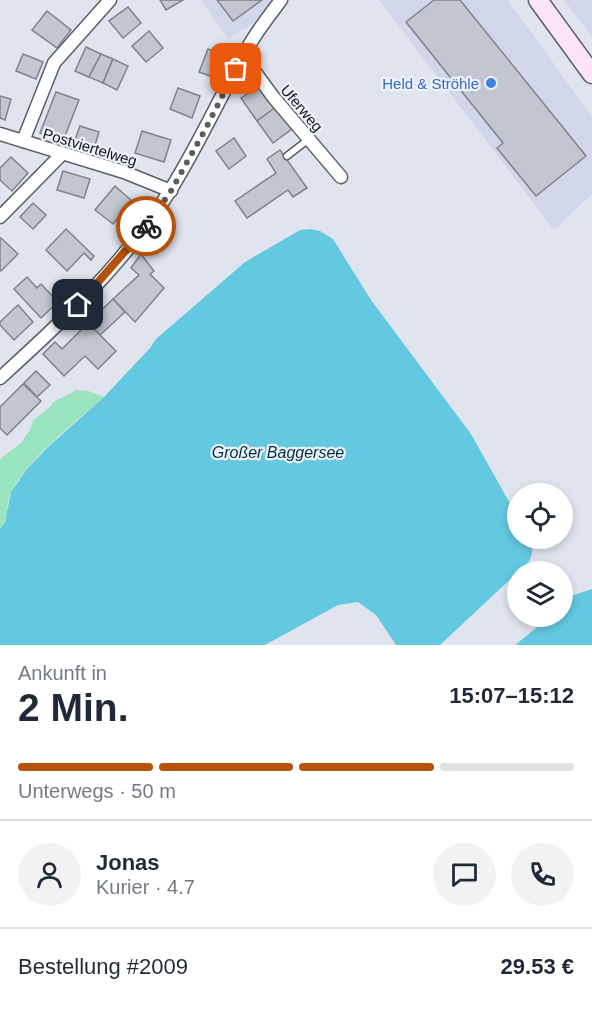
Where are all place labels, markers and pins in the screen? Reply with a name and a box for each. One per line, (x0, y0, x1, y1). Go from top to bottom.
pin (210, 43, 261, 94)
place label: Held & Ströhle (382, 75, 479, 92)
marker: Held & Ströhle (484, 76, 498, 90)
pin (52, 279, 103, 330)

